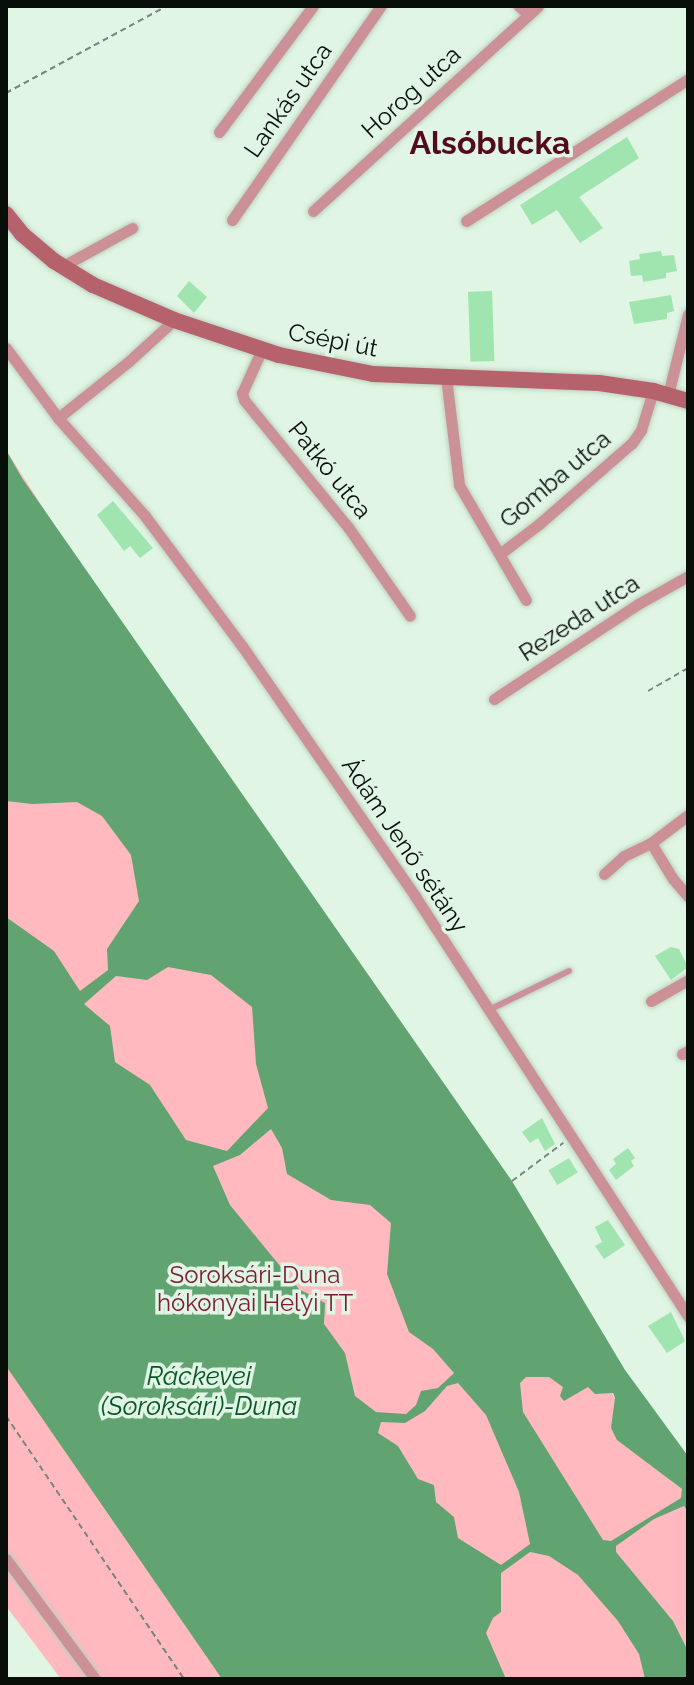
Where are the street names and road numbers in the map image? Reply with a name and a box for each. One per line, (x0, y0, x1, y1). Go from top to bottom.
street label: Lankás utca (238, 37, 338, 163)
street label: Horog utca (356, 40, 466, 144)
street label: Csépi út (286, 317, 380, 363)
street label: Patkó utca (282, 416, 378, 524)
street label: Gomba utca (494, 424, 616, 534)
street label: Rezeda utca (514, 569, 644, 667)
street label: Ádám Jenő sétány (336, 752, 474, 938)

